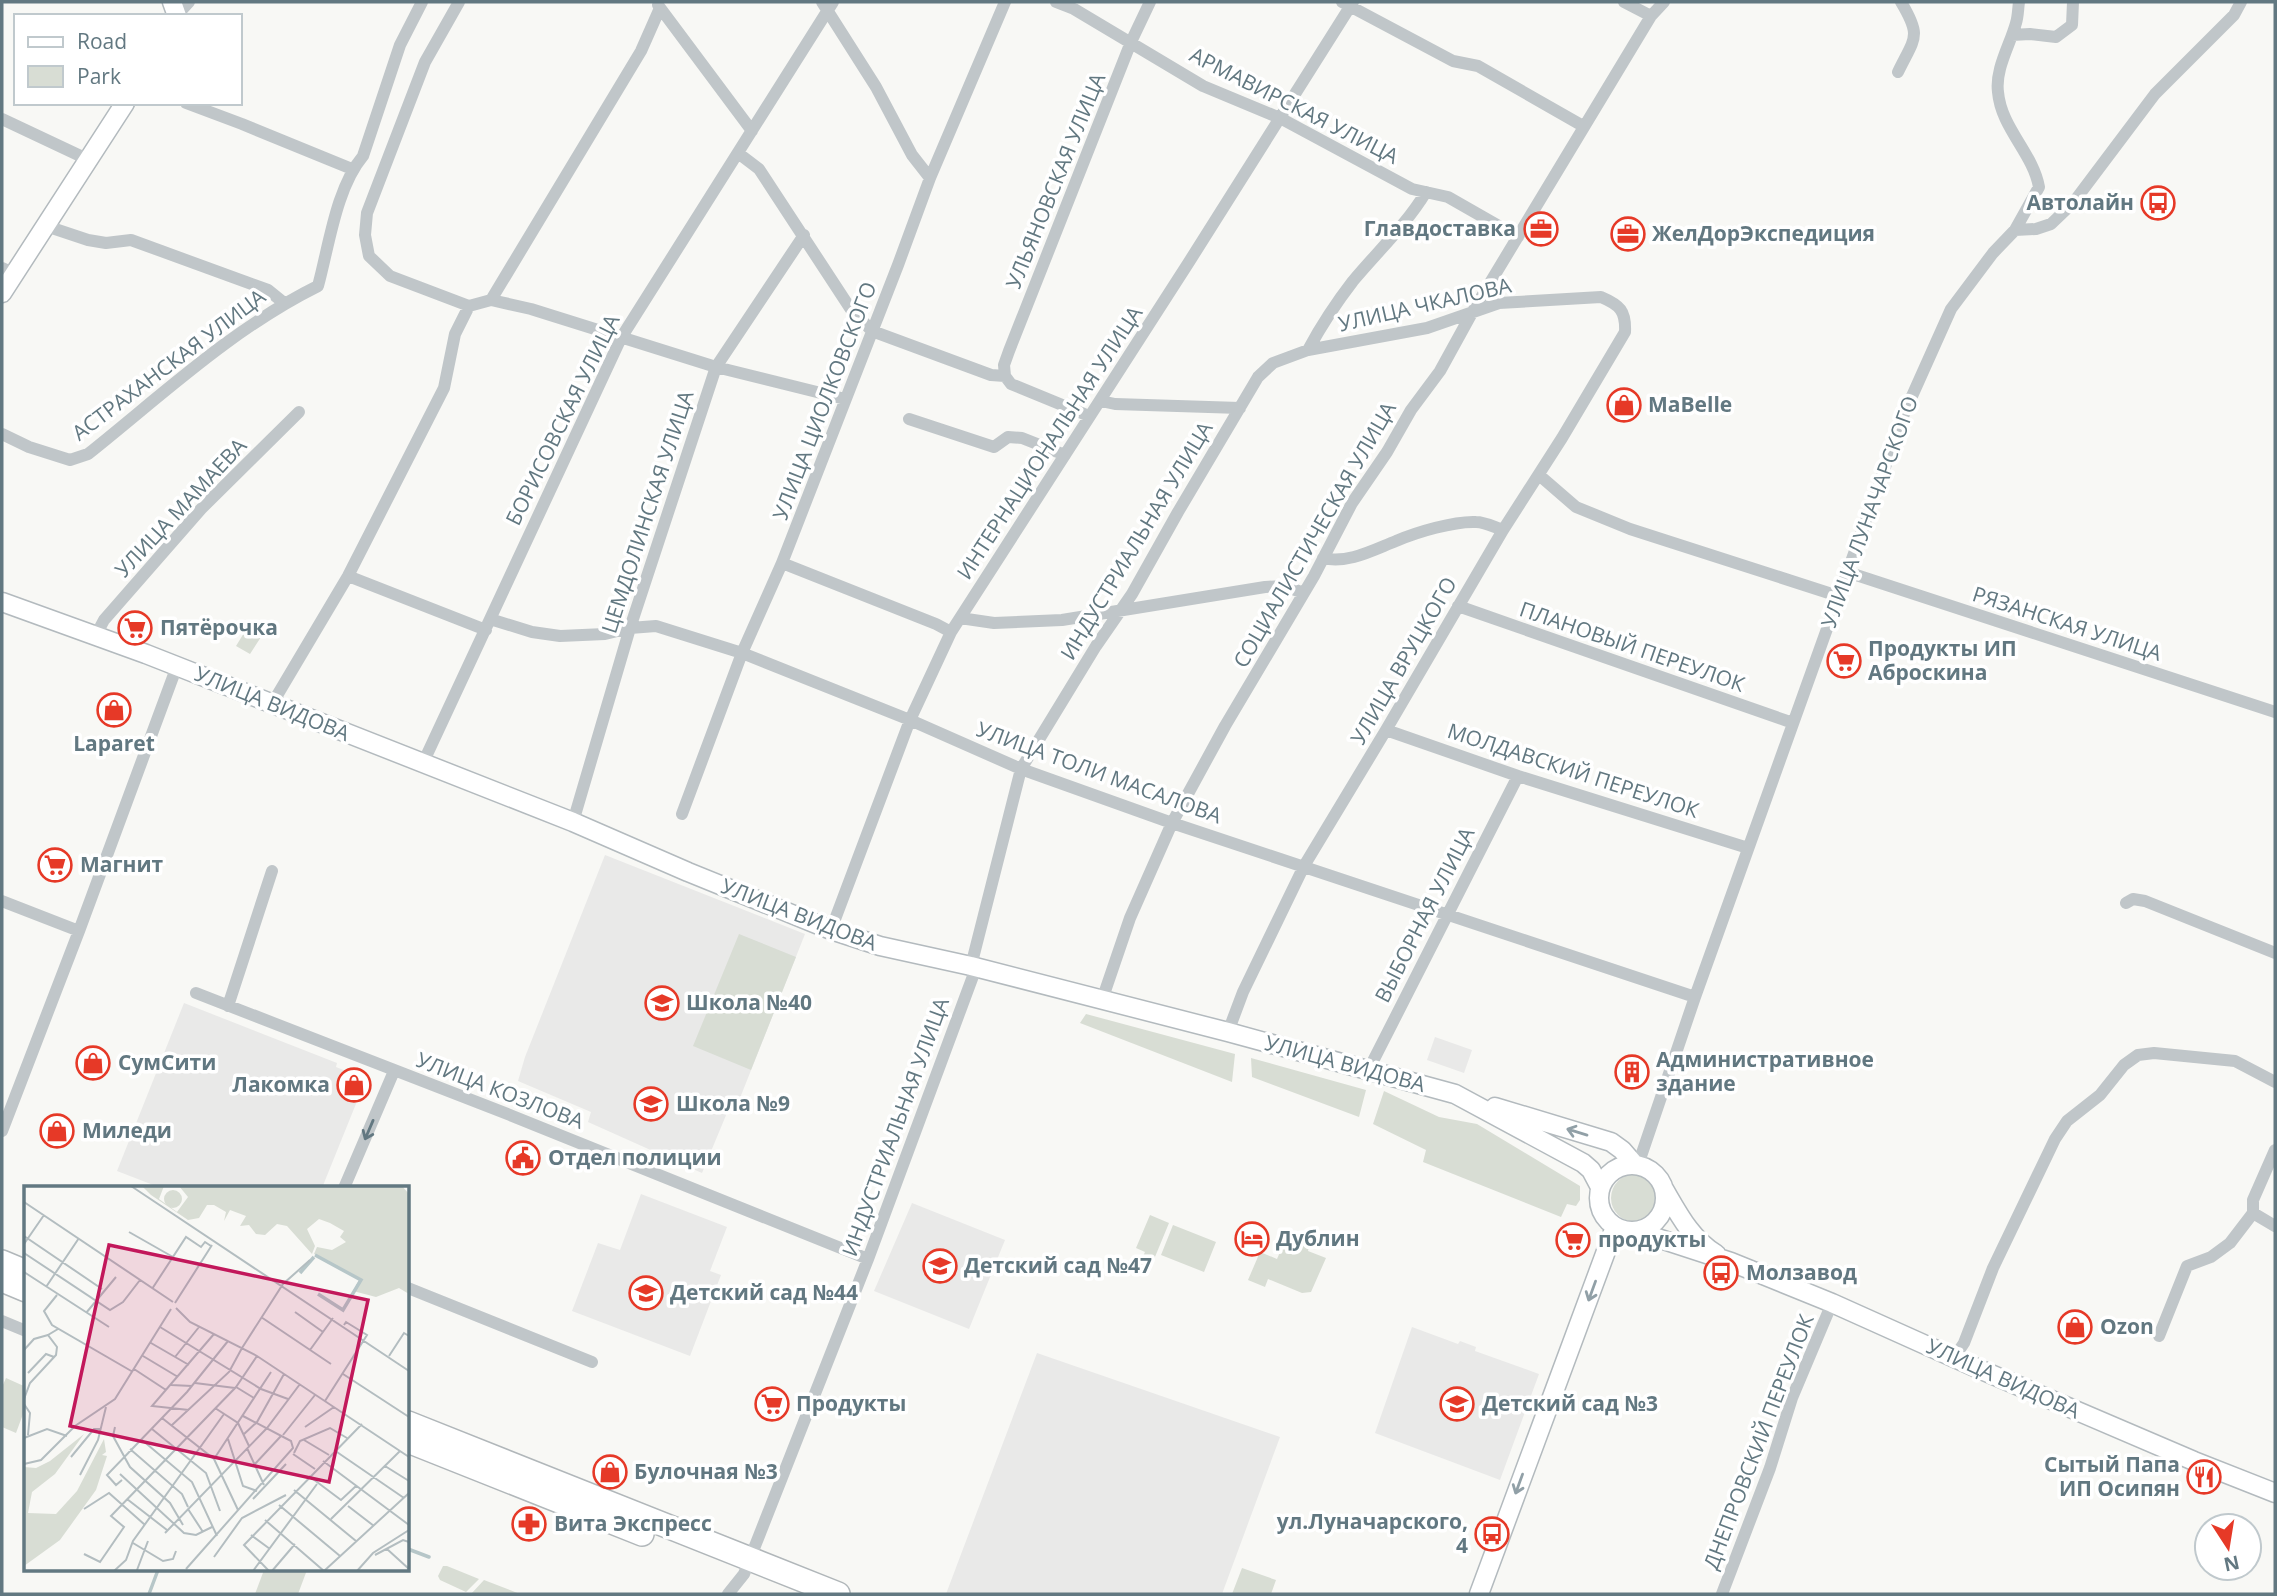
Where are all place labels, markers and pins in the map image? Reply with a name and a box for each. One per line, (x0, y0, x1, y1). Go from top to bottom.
bus stop icon: Автолайн (2139, 184, 2177, 222)
place label: Автолайн (2026, 188, 2134, 216)
office icon: Главдоставка (1522, 210, 1560, 248)
place label: Главдоставка (1364, 214, 1516, 242)
office icon: ЖелДорЭкспедиция (1609, 215, 1647, 253)
place label: ЖелДорЭкспедиция (1652, 219, 1875, 247)
shop icon: MaBelle (1605, 386, 1643, 424)
place label: MaBelle (1648, 390, 1732, 418)
supermarket icon: Пятёрочка (116, 609, 154, 647)
place label: Пятёрочка (160, 613, 278, 641)
place label: Продукты ИП Аброскина (1868, 634, 2017, 686)
supermarket icon: Продукты ИП Аброскина (1825, 642, 1863, 680)
shop icon: Laparet (95, 691, 133, 729)
place label: Laparet (73, 729, 155, 757)
supermarket icon: Магнит (36, 846, 74, 884)
place label: Магнит (80, 850, 164, 878)
school or university icon: Школа №40 (643, 984, 681, 1022)
place label: Школа №40 (686, 988, 812, 1016)
shop icon: СумСити (74, 1044, 112, 1082)
place label: Административное здание (1656, 1045, 1874, 1097)
place label: СумСити (118, 1048, 216, 1076)
building icon: Административное здание (1613, 1053, 1651, 1091)
shop icon: Лакомка (335, 1066, 373, 1104)
place label: Лакомка (232, 1070, 330, 1098)
school or university icon: Школа №9 (632, 1085, 670, 1123)
place label: Школа №9 (676, 1089, 790, 1117)
shop icon: Миледи (38, 1112, 76, 1150)
place label: Миледи (82, 1116, 172, 1144)
public building icon: Отдел полиции (504, 1139, 542, 1177)
place label: Отдел полиции (548, 1143, 722, 1171)
hotel icon: Дублин (1233, 1220, 1271, 1258)
supermarket icon: продукты (1554, 1221, 1592, 1259)
place label: Дублин (1276, 1224, 1360, 1252)
place label: продукты (1598, 1225, 1706, 1253)
school or university icon: Детский сад №47 (921, 1247, 959, 1285)
place label: Детский сад №47 (964, 1251, 1152, 1279)
bus stop icon: Молзавод (1702, 1254, 1740, 1292)
place label: Молзавод (1746, 1258, 1857, 1286)
school or university icon: Детский сад №44 (627, 1274, 665, 1312)
place label: Детский сад №44 (670, 1278, 858, 1306)
shop icon: Ozon (2056, 1308, 2094, 1346)
place label: Ozon (2100, 1312, 2154, 1340)
supermarket icon: Продукты (753, 1385, 791, 1423)
school or university icon: Детский сад №3 (1438, 1385, 1476, 1423)
place label: Продукты (796, 1389, 906, 1417)
place label: Детский сад №3 (1482, 1389, 1658, 1417)
place label: Сытый Папа ИП Осипян (2044, 1450, 2180, 1502)
shop icon: Булочная №3 (591, 1453, 629, 1491)
place label: Булочная №3 (634, 1457, 778, 1485)
restaurant icon: Сытый Папа ИП Осипян (2185, 1458, 2223, 1496)
pharmacy icon: Вита Экспресс (510, 1505, 548, 1543)
place label: ул.Луначарского, 4 (1277, 1507, 1468, 1559)
place label: Вита Экспресс (554, 1509, 712, 1537)
bus stop icon: ул.Луначарского, 4 (1473, 1515, 1511, 1553)

